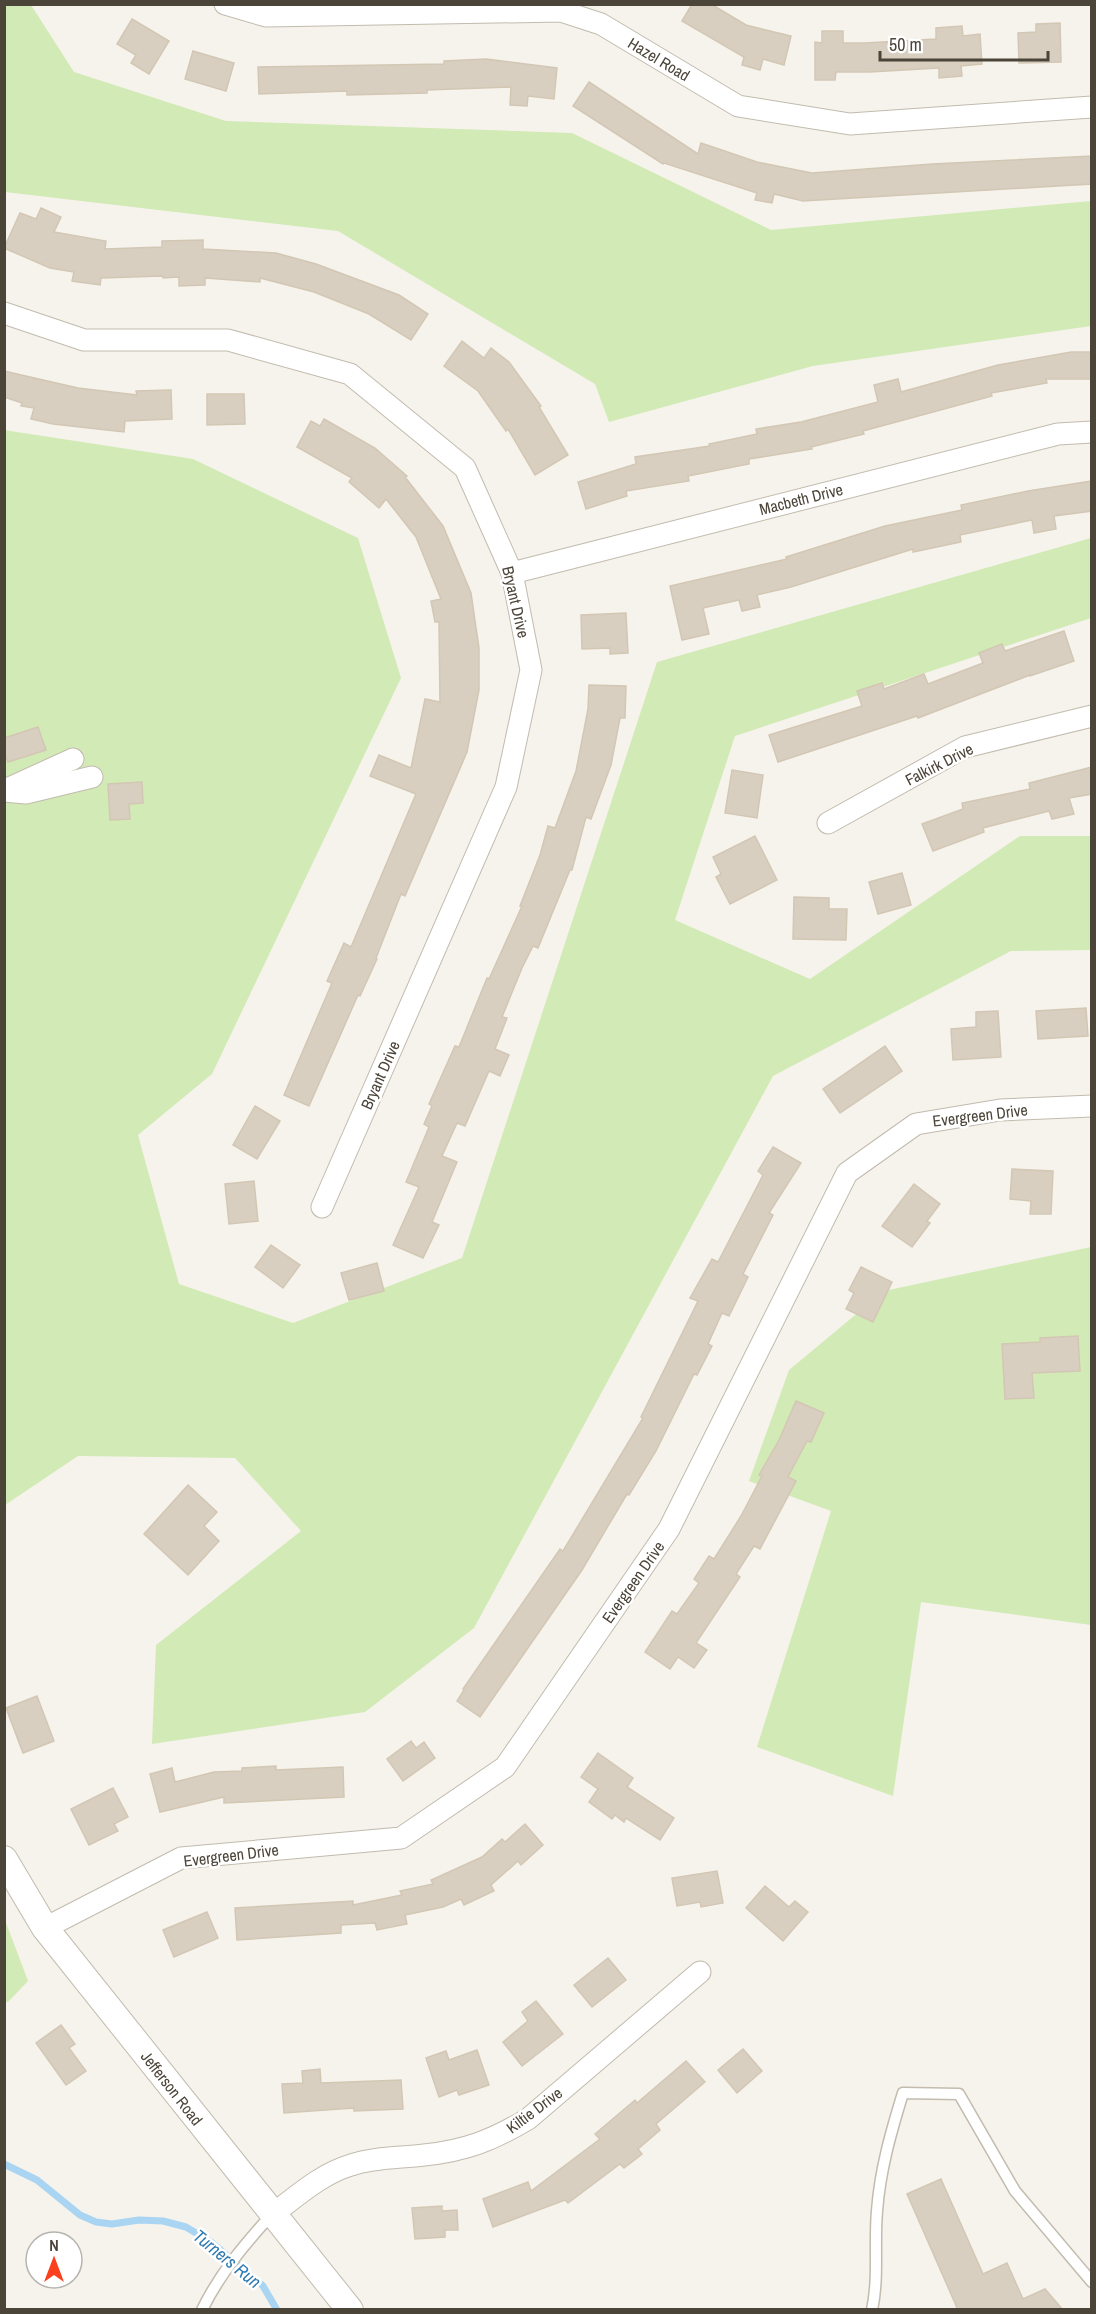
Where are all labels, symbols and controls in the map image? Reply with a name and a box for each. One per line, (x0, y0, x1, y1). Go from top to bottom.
scale bar (880, 24, 1048, 62)
street label: Hazel Road (624, 32, 694, 86)
text: 50 m (889, 32, 922, 57)
street label: Macbeth Drive (757, 478, 845, 520)
street label: Bryant Drive (497, 564, 535, 640)
street label: Falkirk Drive (901, 737, 977, 791)
street label: Bryant Drive (355, 1037, 405, 1113)
street label: Evergreen Drive (931, 1098, 1029, 1132)
street label: Evergreen Drive (597, 1537, 669, 1627)
street label: Evergreen Drive (182, 1838, 280, 1872)
street label: Jefferson Road (136, 2046, 208, 2130)
street label: Kiltie Drive (501, 2082, 567, 2138)
water label: Turners Run (188, 2223, 267, 2294)
north arrow (24, 2230, 84, 2290)
text: N (49, 2234, 59, 2256)

